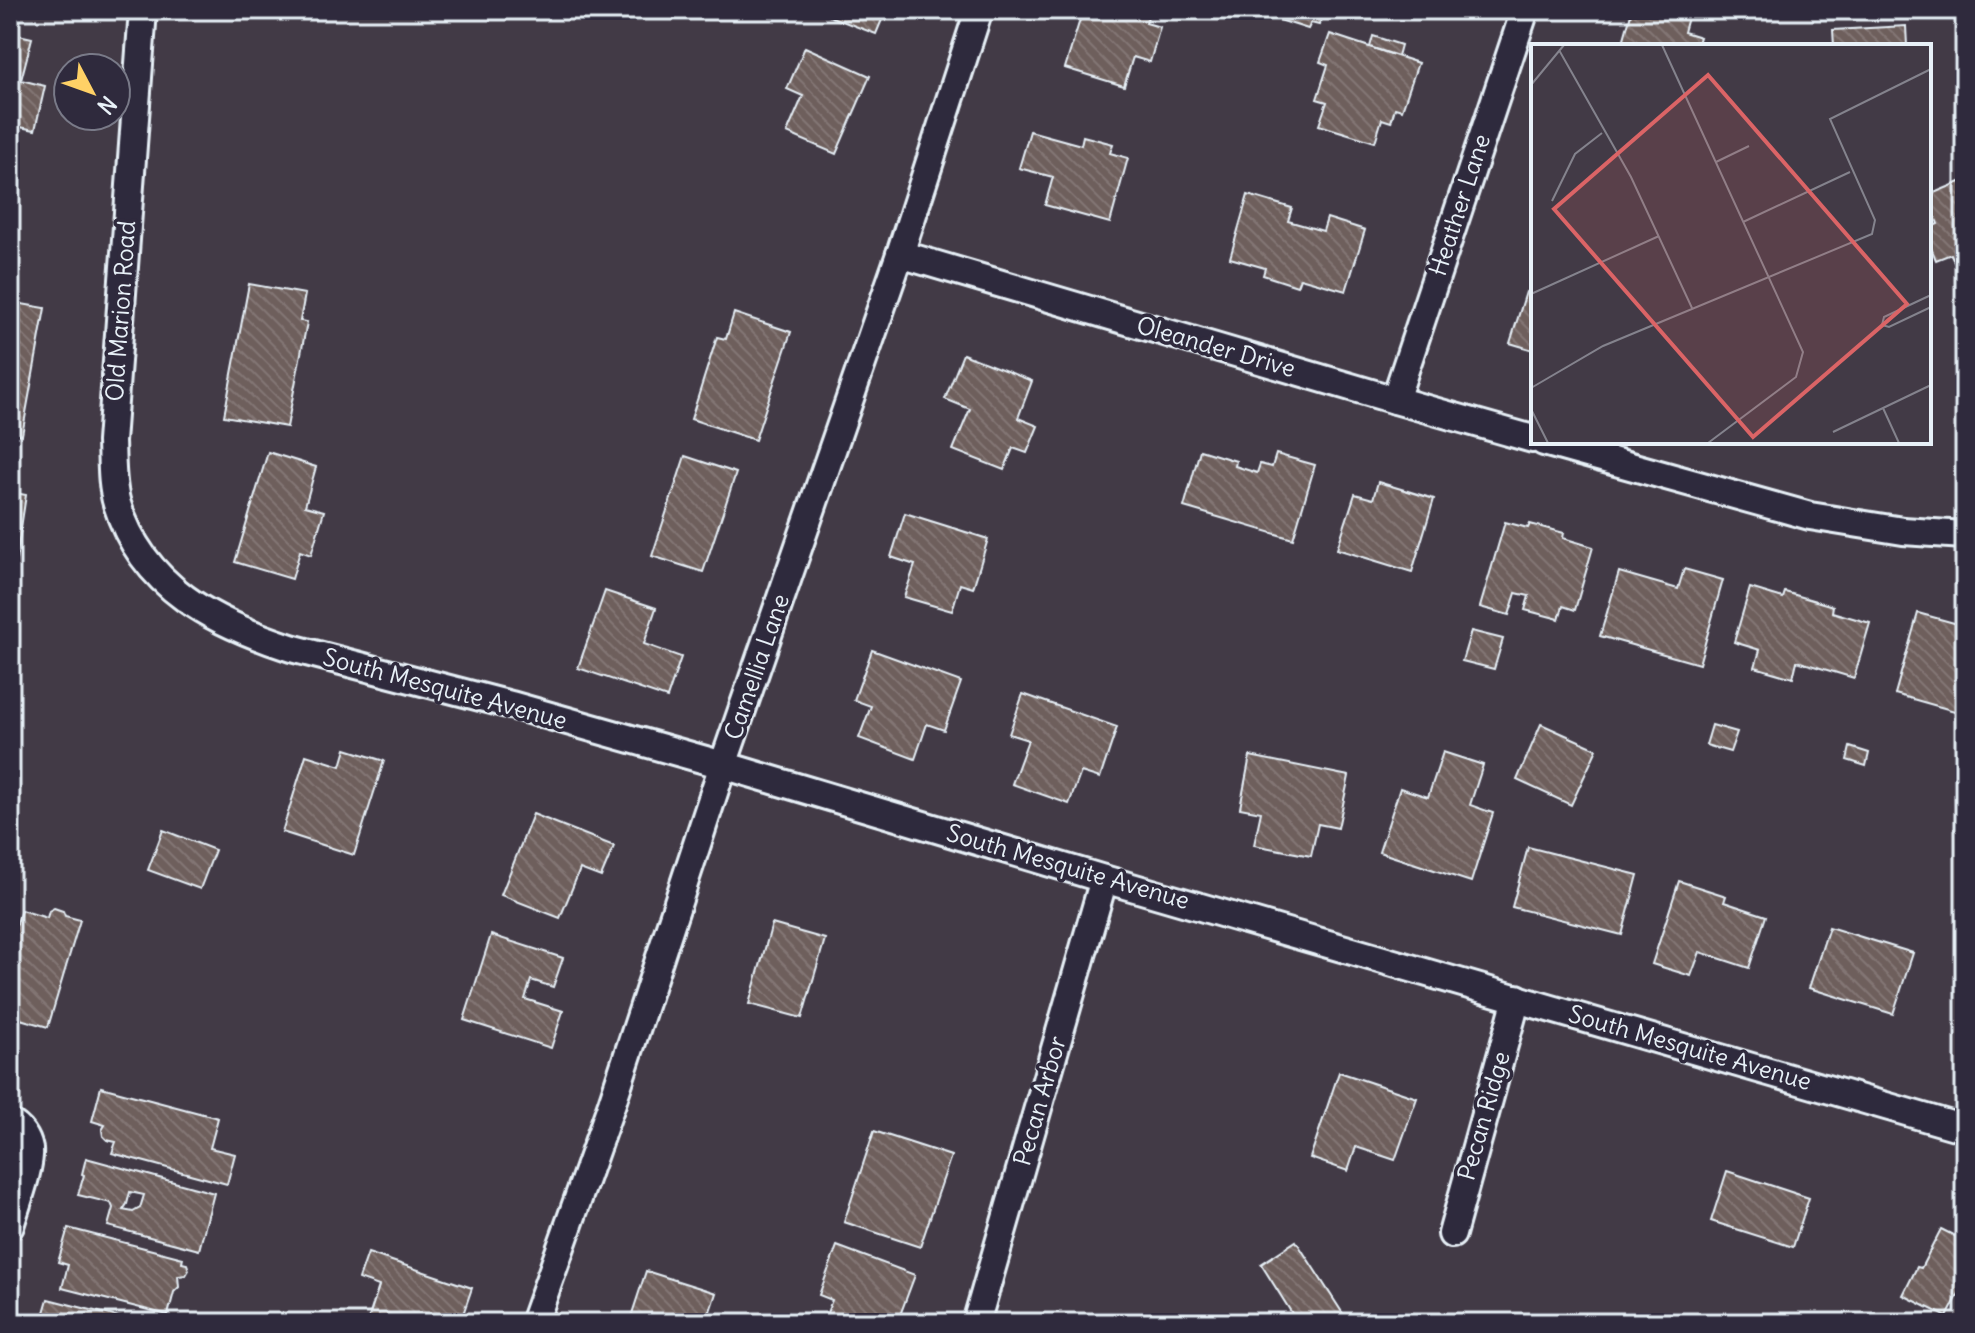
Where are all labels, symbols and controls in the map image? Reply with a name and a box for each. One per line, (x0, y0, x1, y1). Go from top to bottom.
inset map (1531, 44, 1931, 444)
north arrow (52, 52, 132, 132)
text: N (92, 90, 123, 120)
street label: Heather Lane (1422, 130, 1496, 279)
street label: Old Marion Road (99, 219, 141, 402)
street label: Oleander Drive (1133, 309, 1299, 383)
street label: Camellia Lane (717, 590, 795, 744)
street label: South Mesquite Avenue (320, 641, 570, 735)
street label: South Mesquite Avenue (943, 817, 1193, 915)
street label: South Mesquite Avenue (1565, 998, 1815, 1096)
street label: Pecan Arbor (1006, 1032, 1072, 1169)
street label: Pecan Ridge (1450, 1048, 1516, 1184)

